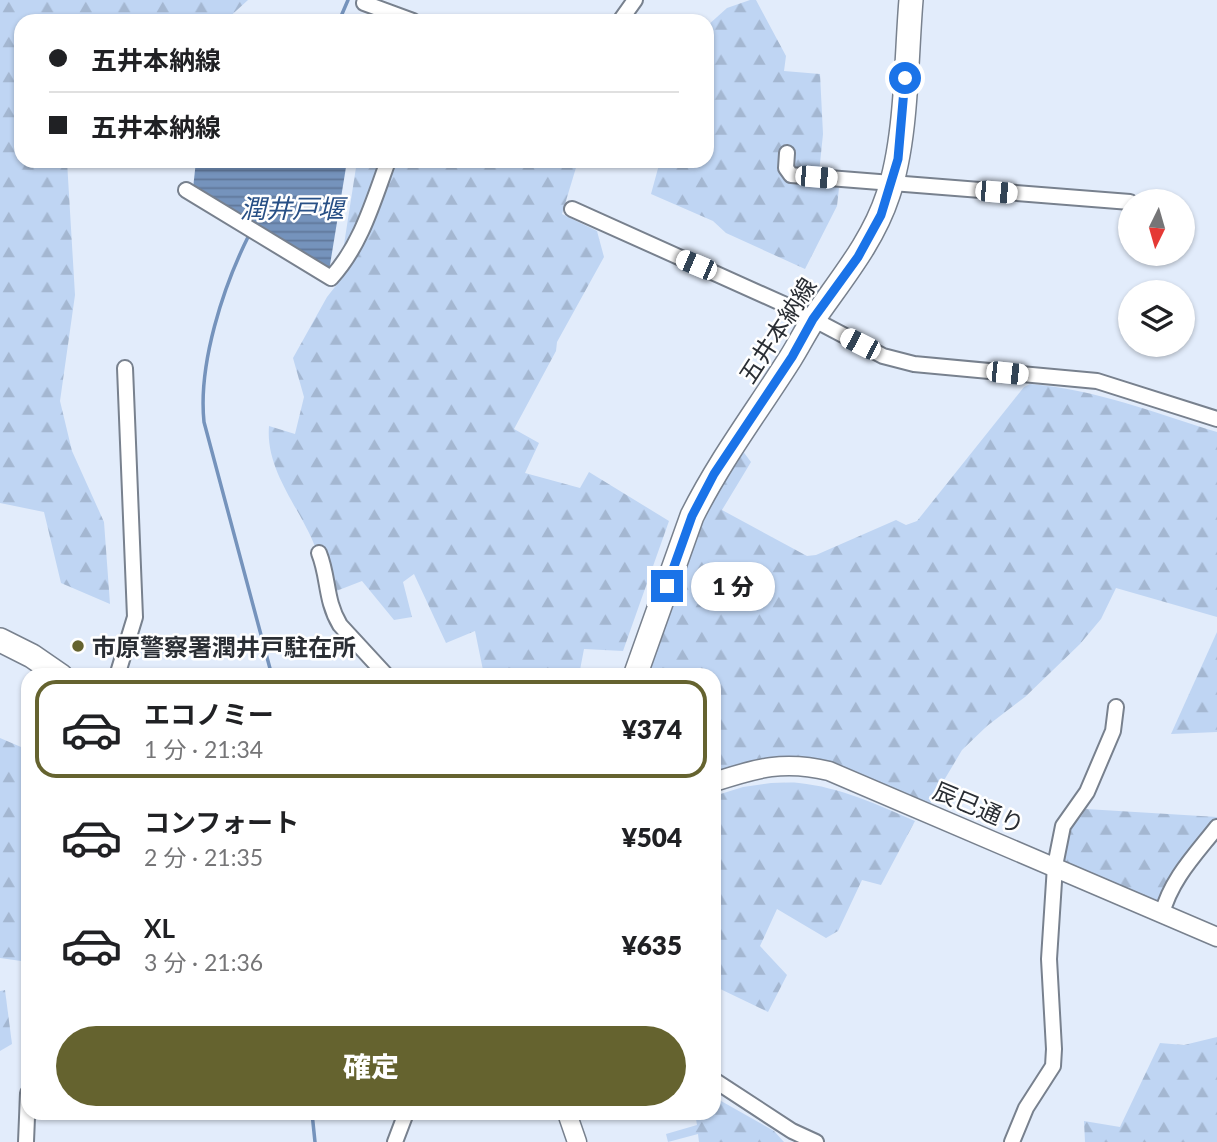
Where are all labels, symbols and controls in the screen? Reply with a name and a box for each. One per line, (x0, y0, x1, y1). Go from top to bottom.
text: 五井本納線 (91, 44, 221, 76)
route start (889, 62, 921, 94)
text: 五井本納線 (91, 111, 221, 143)
car (795, 165, 838, 189)
car (975, 180, 1018, 204)
north arrow (1118, 189, 1195, 266)
map controls (1118, 189, 1195, 357)
water label: 潤井戸堰 (240, 192, 348, 224)
car (673, 247, 720, 283)
street label: 五井本納線 (732, 272, 822, 388)
button: layers (1118, 280, 1195, 357)
car (837, 325, 884, 363)
car (986, 360, 1029, 386)
callout: 1 分 (692, 562, 776, 610)
route end (651, 570, 683, 602)
text: 1 分 (712, 572, 754, 600)
place label: 市原警察署潤井戸駐在所 (92, 632, 356, 661)
marker: 市原警察署潤井戸駐在所 (70, 638, 86, 654)
icon: car (60, 698, 123, 761)
text: エコノミー (144, 698, 274, 730)
text: ¥374 (622, 713, 682, 745)
text: 1 分 · 21:34 (144, 735, 263, 763)
street label: 辰巳通り (929, 775, 1029, 839)
icon: car (60, 806, 123, 869)
text: コンフォート (144, 806, 299, 838)
text: ¥504 (622, 821, 682, 853)
text: 2 分 · 21:35 (144, 843, 263, 871)
text: XL (144, 912, 175, 944)
icon: car (60, 914, 123, 977)
text: ¥635 (622, 929, 682, 961)
text: 3 分 · 21:36 (144, 948, 263, 976)
button: 確定 (56, 1026, 686, 1106)

